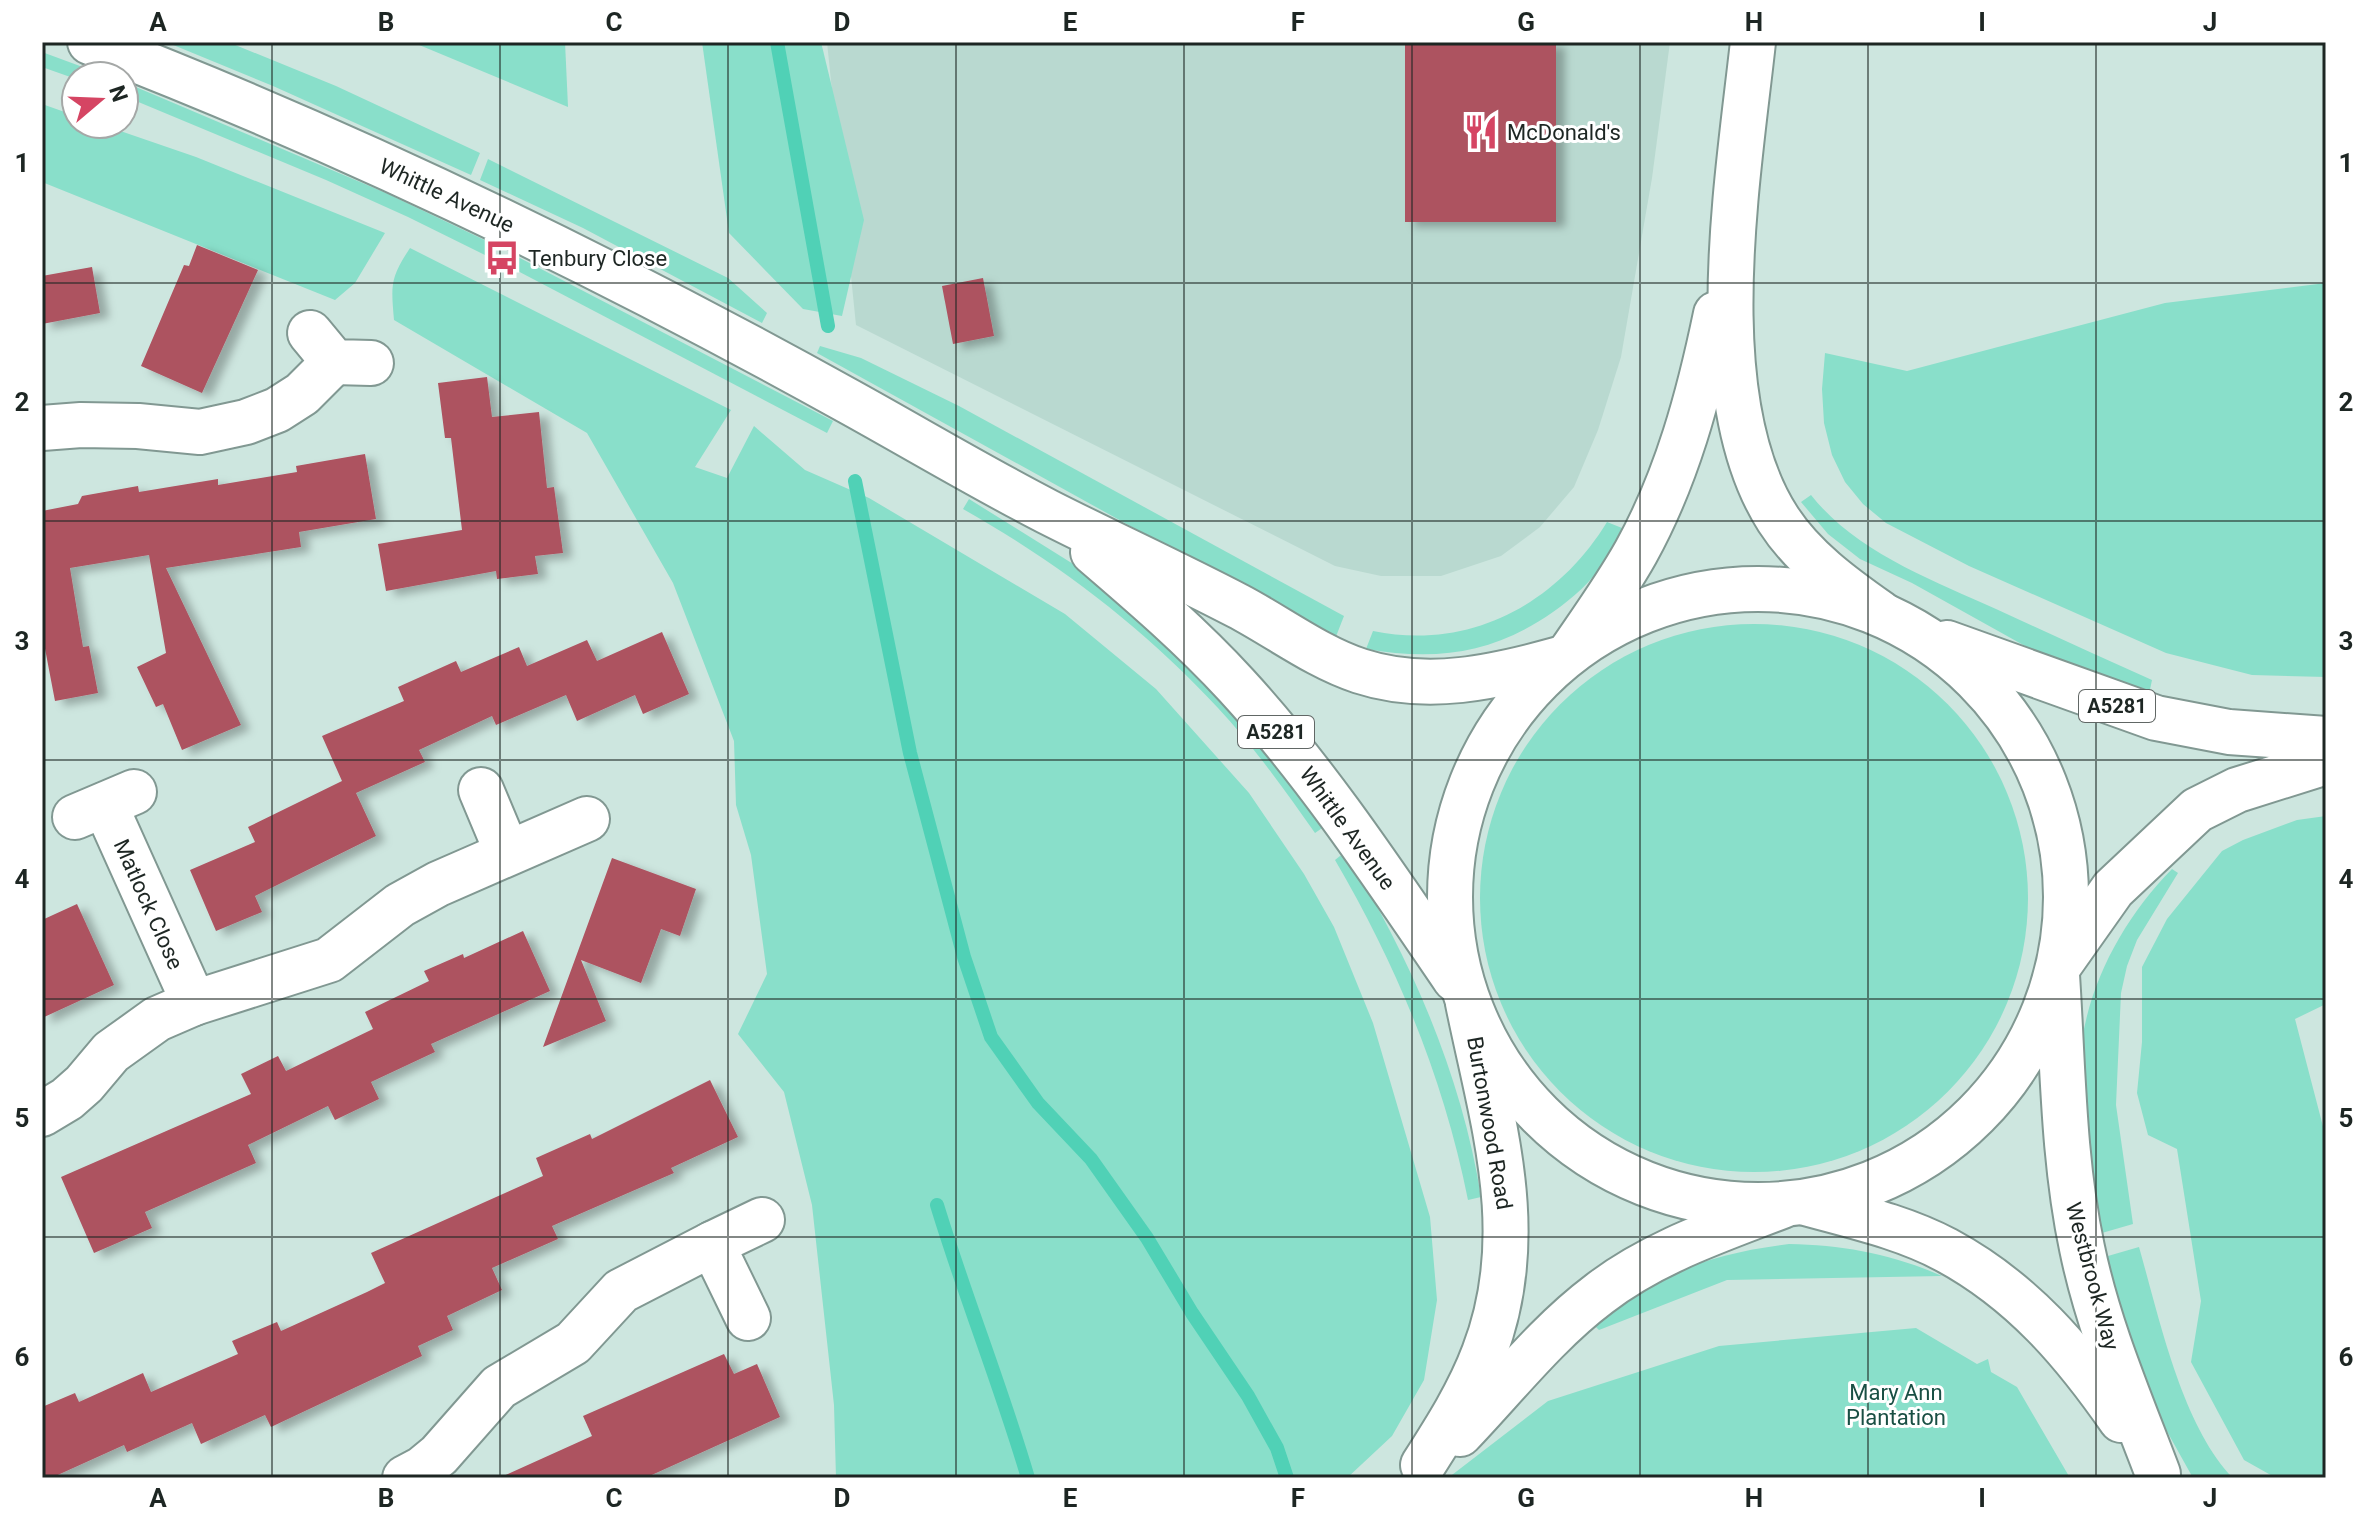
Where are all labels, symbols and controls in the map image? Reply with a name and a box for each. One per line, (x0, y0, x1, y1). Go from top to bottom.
text: A (149, 7, 167, 37)
text: B (378, 7, 394, 37)
text: C (605, 7, 623, 37)
text: D (834, 7, 850, 37)
text: E (1063, 7, 1078, 37)
text: F (1291, 7, 1305, 37)
text: G (1517, 7, 1535, 37)
text: H (1745, 7, 1763, 37)
text: I (1978, 7, 1986, 37)
text: J (2203, 7, 2217, 37)
north arrow (60, 60, 140, 140)
text: N (104, 82, 133, 105)
restaurant icon: McDonald's (1462, 113, 1500, 151)
place label: McDonald's (1507, 120, 1621, 145)
text: 1 (15, 148, 29, 178)
text: 1 (2339, 148, 2353, 178)
street label: Whittle Avenue (375, 153, 518, 238)
bus stop icon: Tenbury Close (483, 239, 521, 277)
place label: Tenbury Close (528, 246, 667, 271)
text: 2 (15, 387, 29, 417)
text: 2 (2339, 387, 2353, 417)
text: 3 (15, 626, 29, 656)
text: 3 (2339, 626, 2353, 656)
road number: A5281 (2079, 690, 2155, 722)
road number: A5281 (1238, 716, 1314, 748)
street label: Whittle Avenue (1295, 762, 1401, 895)
street label: Matlock Close (109, 835, 188, 973)
text: 4 (15, 864, 30, 894)
text: 4 (2339, 864, 2354, 894)
street label: Burtonwood Road (1462, 1035, 1517, 1212)
text: 5 (15, 1103, 29, 1133)
text: 5 (2339, 1103, 2353, 1133)
street label: Westbrook Way (2061, 1199, 2124, 1353)
text: 6 (15, 1342, 30, 1372)
text: 6 (2339, 1342, 2354, 1372)
park label: Mary Ann Plantation (1846, 1380, 1946, 1430)
text: A (149, 1483, 167, 1513)
text: B (378, 1483, 394, 1513)
text: C (605, 1483, 623, 1513)
text: D (834, 1483, 850, 1513)
text: E (1063, 1483, 1078, 1513)
text: F (1291, 1483, 1305, 1513)
text: G (1517, 1483, 1535, 1513)
text: H (1745, 1483, 1763, 1513)
text: I (1978, 1483, 1986, 1513)
text: J (2203, 1483, 2217, 1513)

